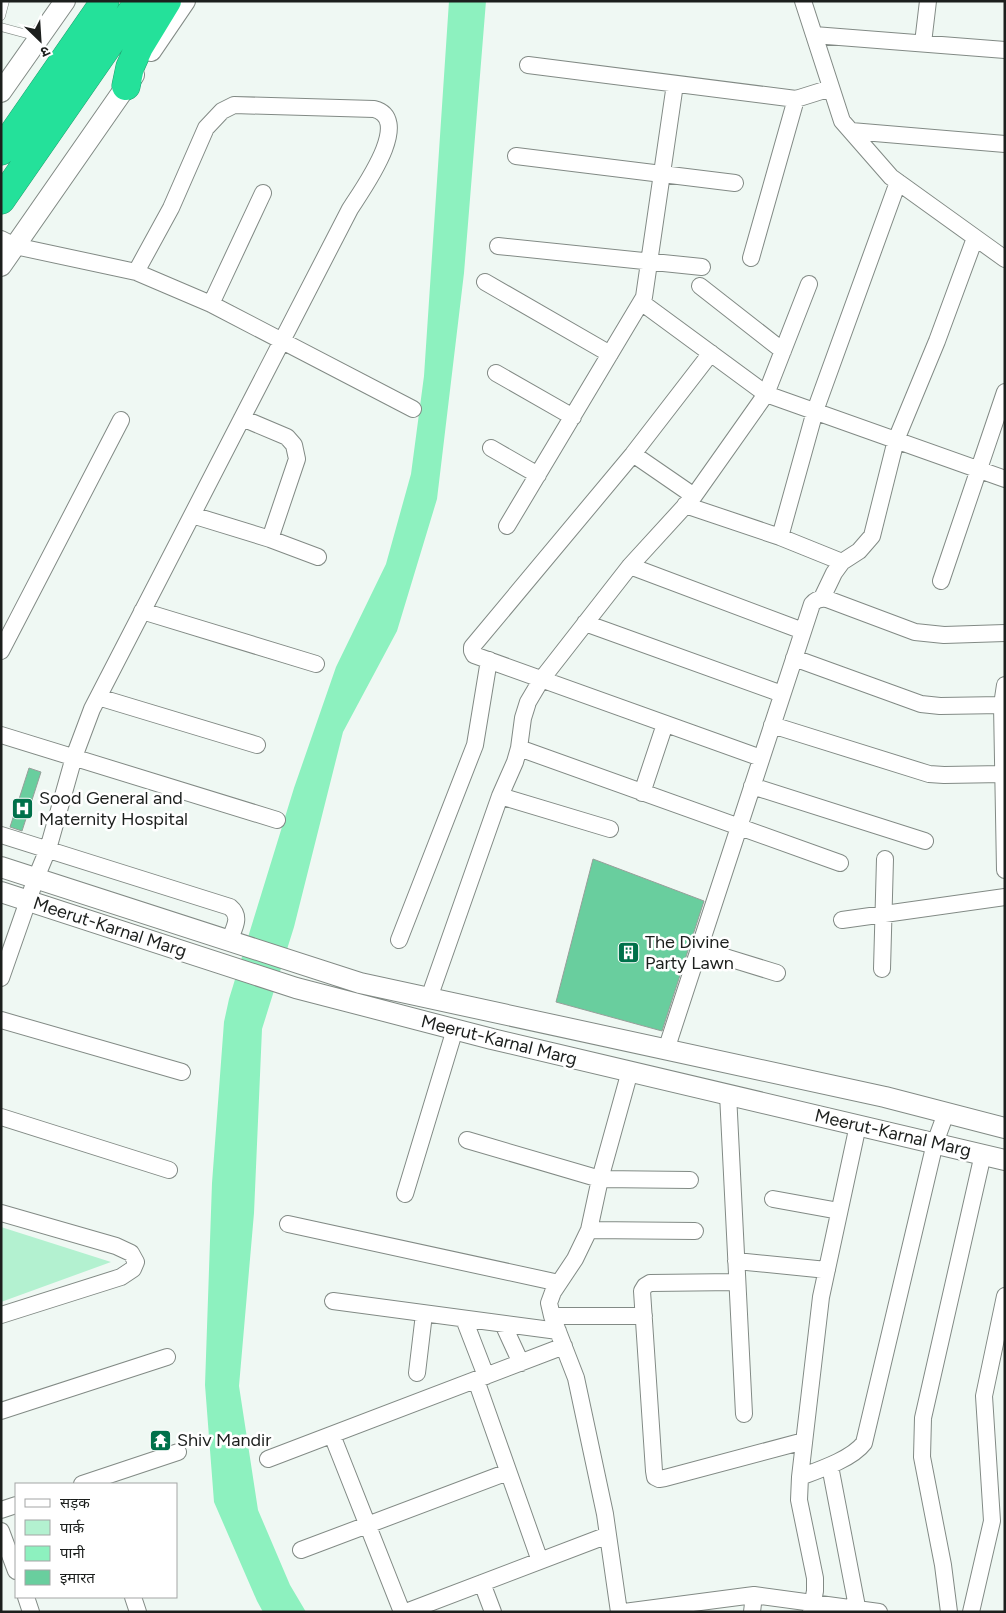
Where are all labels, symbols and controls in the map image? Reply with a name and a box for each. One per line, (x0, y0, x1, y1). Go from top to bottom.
north arrow (15, 15, 65, 65)
text: उ (37, 42, 53, 61)
place label: Sood General and Maternity Hospital (39, 787, 188, 830)
hospital icon: Sood General and Maternity Hospital (11, 796, 35, 820)
street label: Meerut-Karnal Marg (30, 892, 190, 962)
place label: The Divine Party Lawn (645, 931, 734, 974)
building icon: The Divine Party Lawn (617, 940, 641, 964)
street label: Meerut-Karnal Marg (419, 1010, 579, 1070)
street label: Meerut-Karnal Marg (813, 1104, 973, 1162)
temple icon: Shiv Mandir (149, 1428, 173, 1452)
place label: Shiv Mandir (177, 1429, 271, 1451)
legend (15, 1483, 178, 1598)
text: सड़क (60, 1494, 90, 1512)
text: पार्क (60, 1519, 84, 1537)
text: पानी (60, 1544, 86, 1562)
text: इमारत (60, 1569, 95, 1587)

